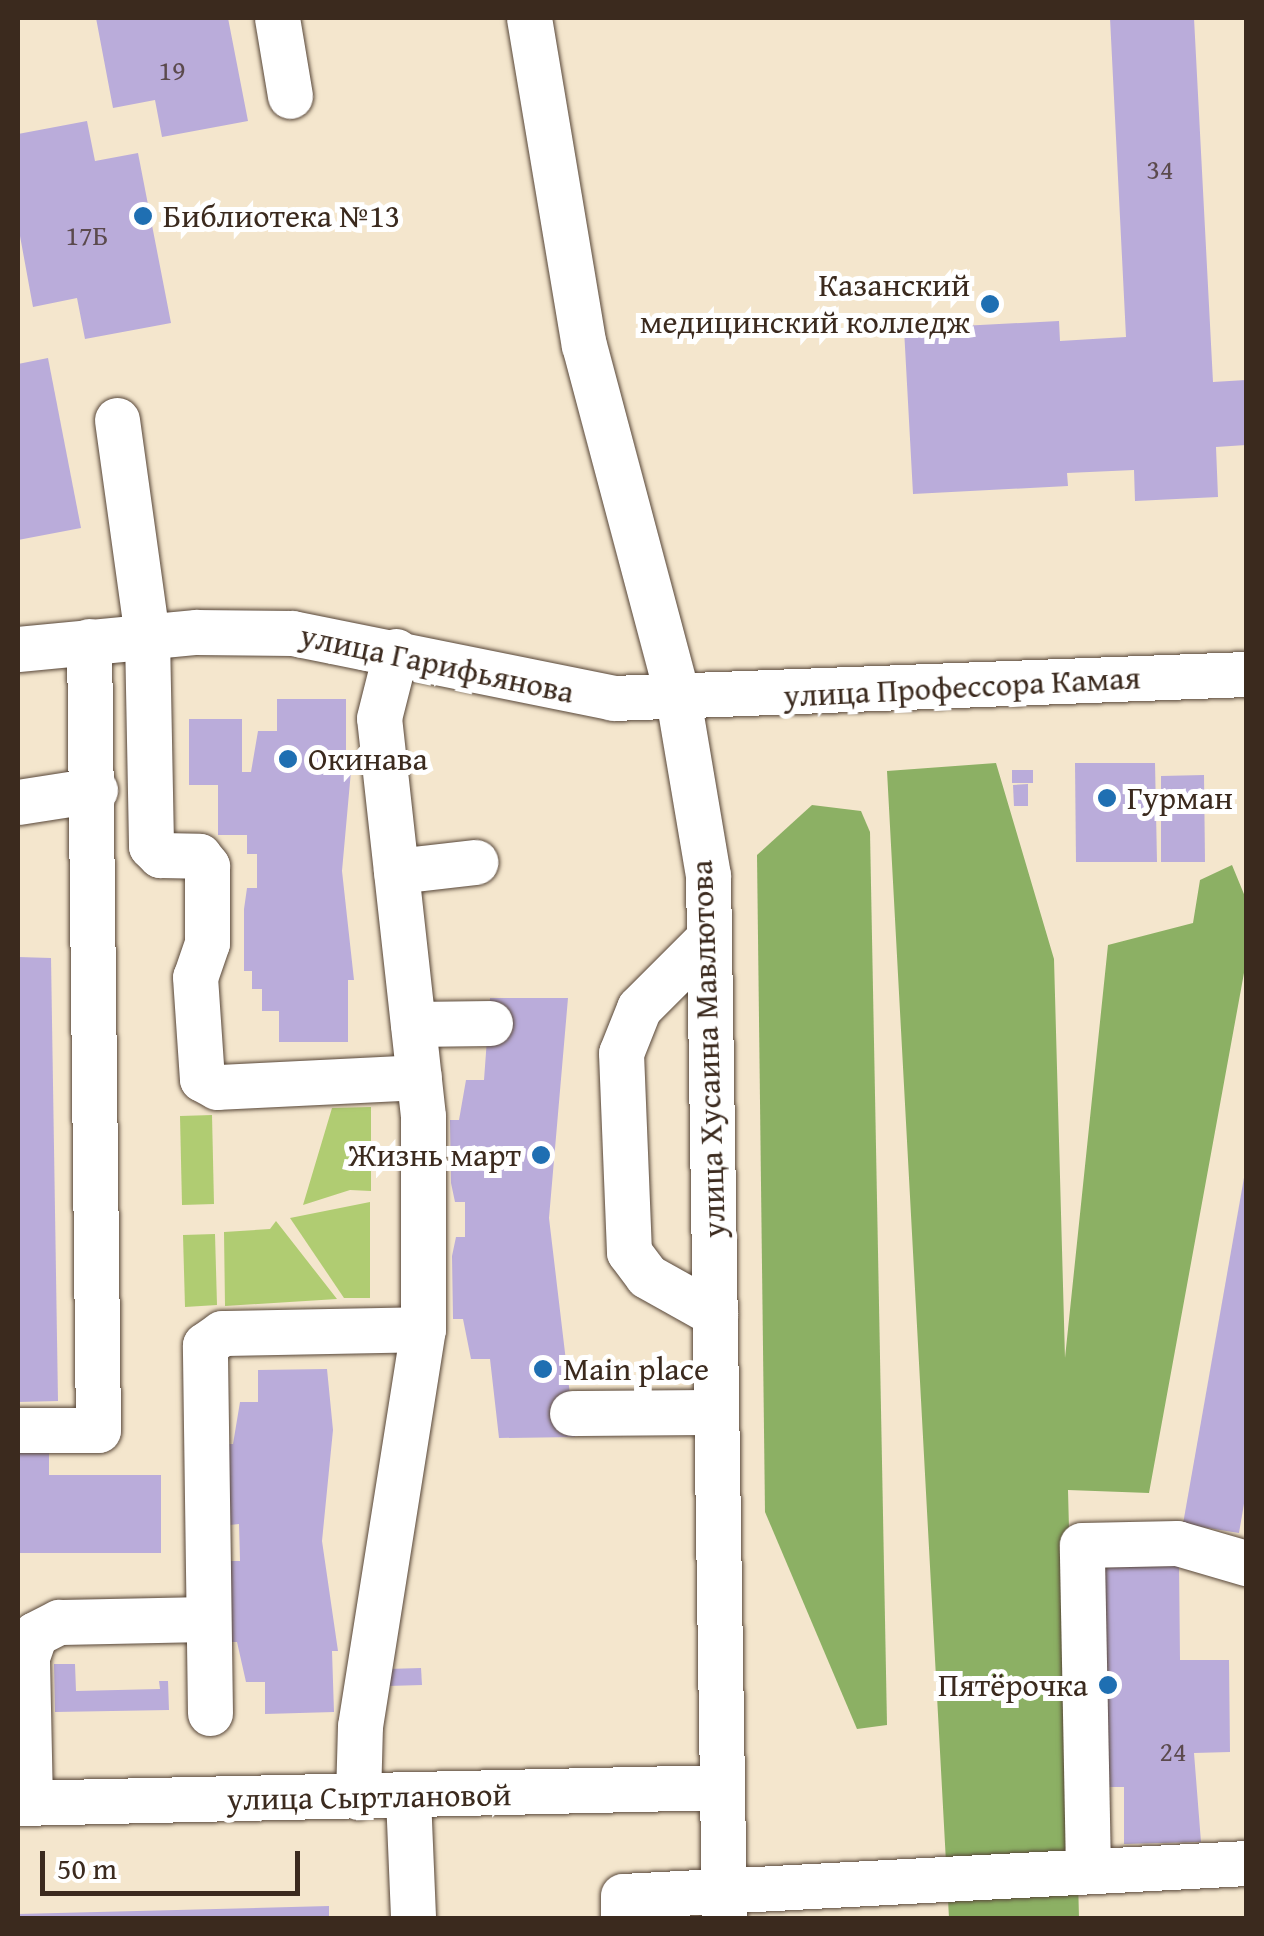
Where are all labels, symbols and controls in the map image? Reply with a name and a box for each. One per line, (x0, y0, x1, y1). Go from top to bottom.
house number: 19 (159, 53, 185, 87)
house number: 34 (1147, 152, 1173, 186)
place label: Библиотека №13 (163, 197, 400, 235)
marker: Библиотека №13 (132, 205, 154, 227)
house number: 17Б (66, 218, 108, 252)
place label: Казанский медицинский колледж (640, 267, 970, 342)
marker: Казанский медицинский колледж (979, 293, 1001, 315)
street label: улица Гарифьянова (297, 616, 577, 712)
street label: улица Профессора Камая (782, 658, 1142, 716)
place label: Окинава (308, 740, 428, 778)
marker: Окинава (277, 748, 299, 770)
place label: Гурман (1127, 779, 1233, 817)
marker: Гурман (1096, 787, 1118, 809)
street label: улица Хусаина Мавлютова (682, 859, 734, 1239)
place label: Жизнь март (348, 1136, 521, 1174)
marker: Жизнь март (530, 1144, 552, 1166)
place label: Main place (563, 1350, 709, 1388)
marker: Main place (532, 1358, 554, 1380)
place label: Пятёрочка (938, 1666, 1088, 1704)
marker: Пятёрочка (1097, 1674, 1119, 1696)
house number: 24 (1160, 1734, 1186, 1768)
street label: улица Сыртлановой (226, 1775, 512, 1819)
scale bar (45, 1831, 305, 1893)
text: 50 m (57, 1846, 117, 1890)

